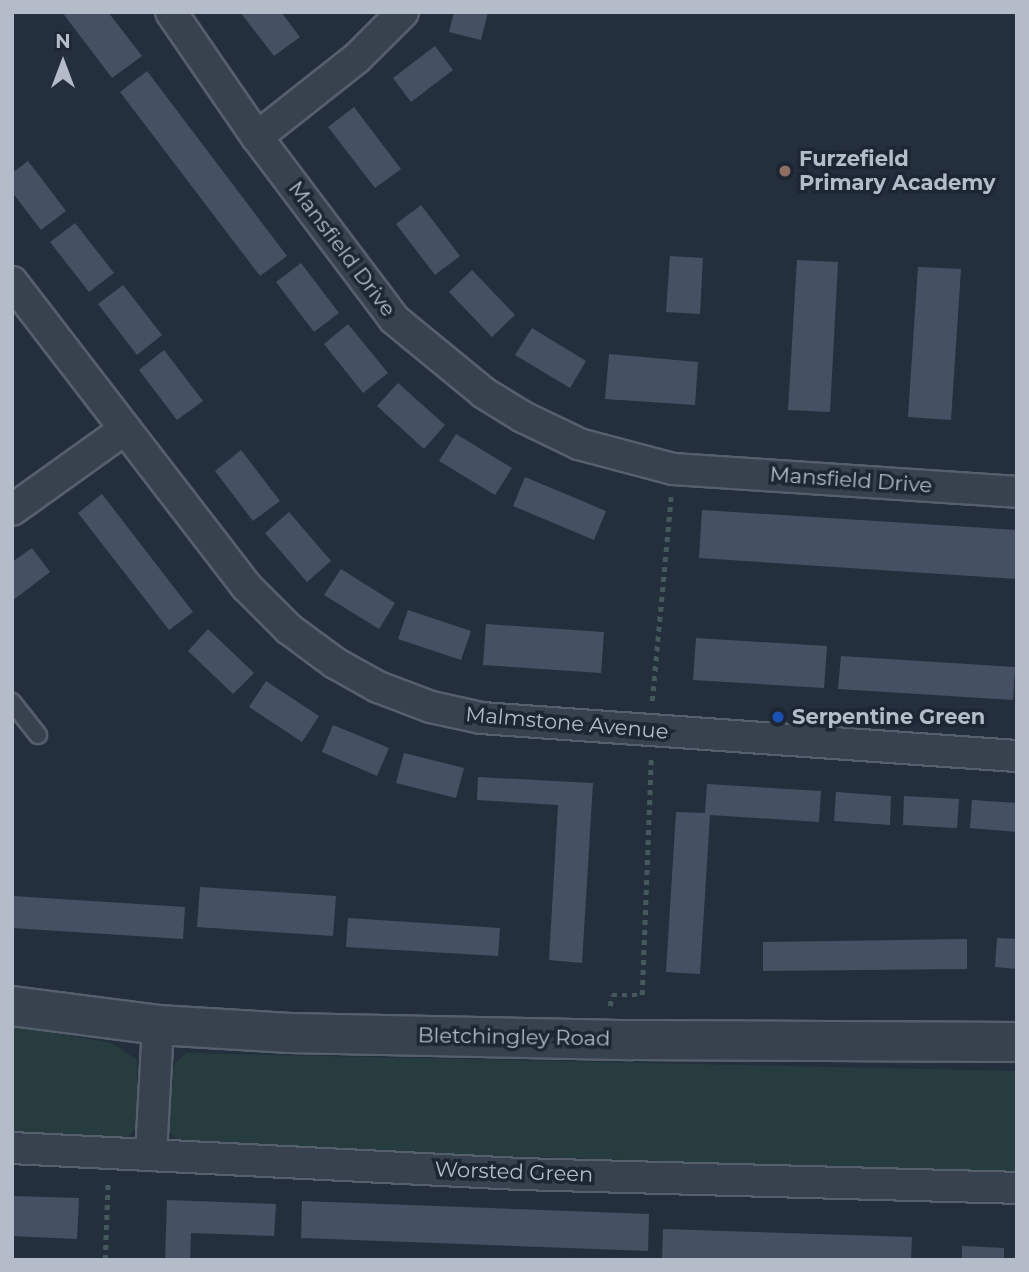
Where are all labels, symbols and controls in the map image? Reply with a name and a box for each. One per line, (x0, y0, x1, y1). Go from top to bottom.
north arrow (28, 28, 98, 98)
text: N (55, 30, 71, 53)
place label: Furzefield Primary Academy (799, 146, 996, 196)
marker: Furzefield Primary Academy (777, 163, 793, 179)
street label: Mansfield Drive (283, 176, 401, 322)
street label: Mansfield Drive (769, 462, 933, 498)
street label: Malmstone Avenue (465, 702, 669, 744)
place label: Serpentine Green (792, 704, 985, 730)
marker: Serpentine Green (770, 709, 786, 725)
street label: Bletchingley Road (418, 1023, 610, 1051)
street label: Worsted Green (434, 1157, 594, 1187)

